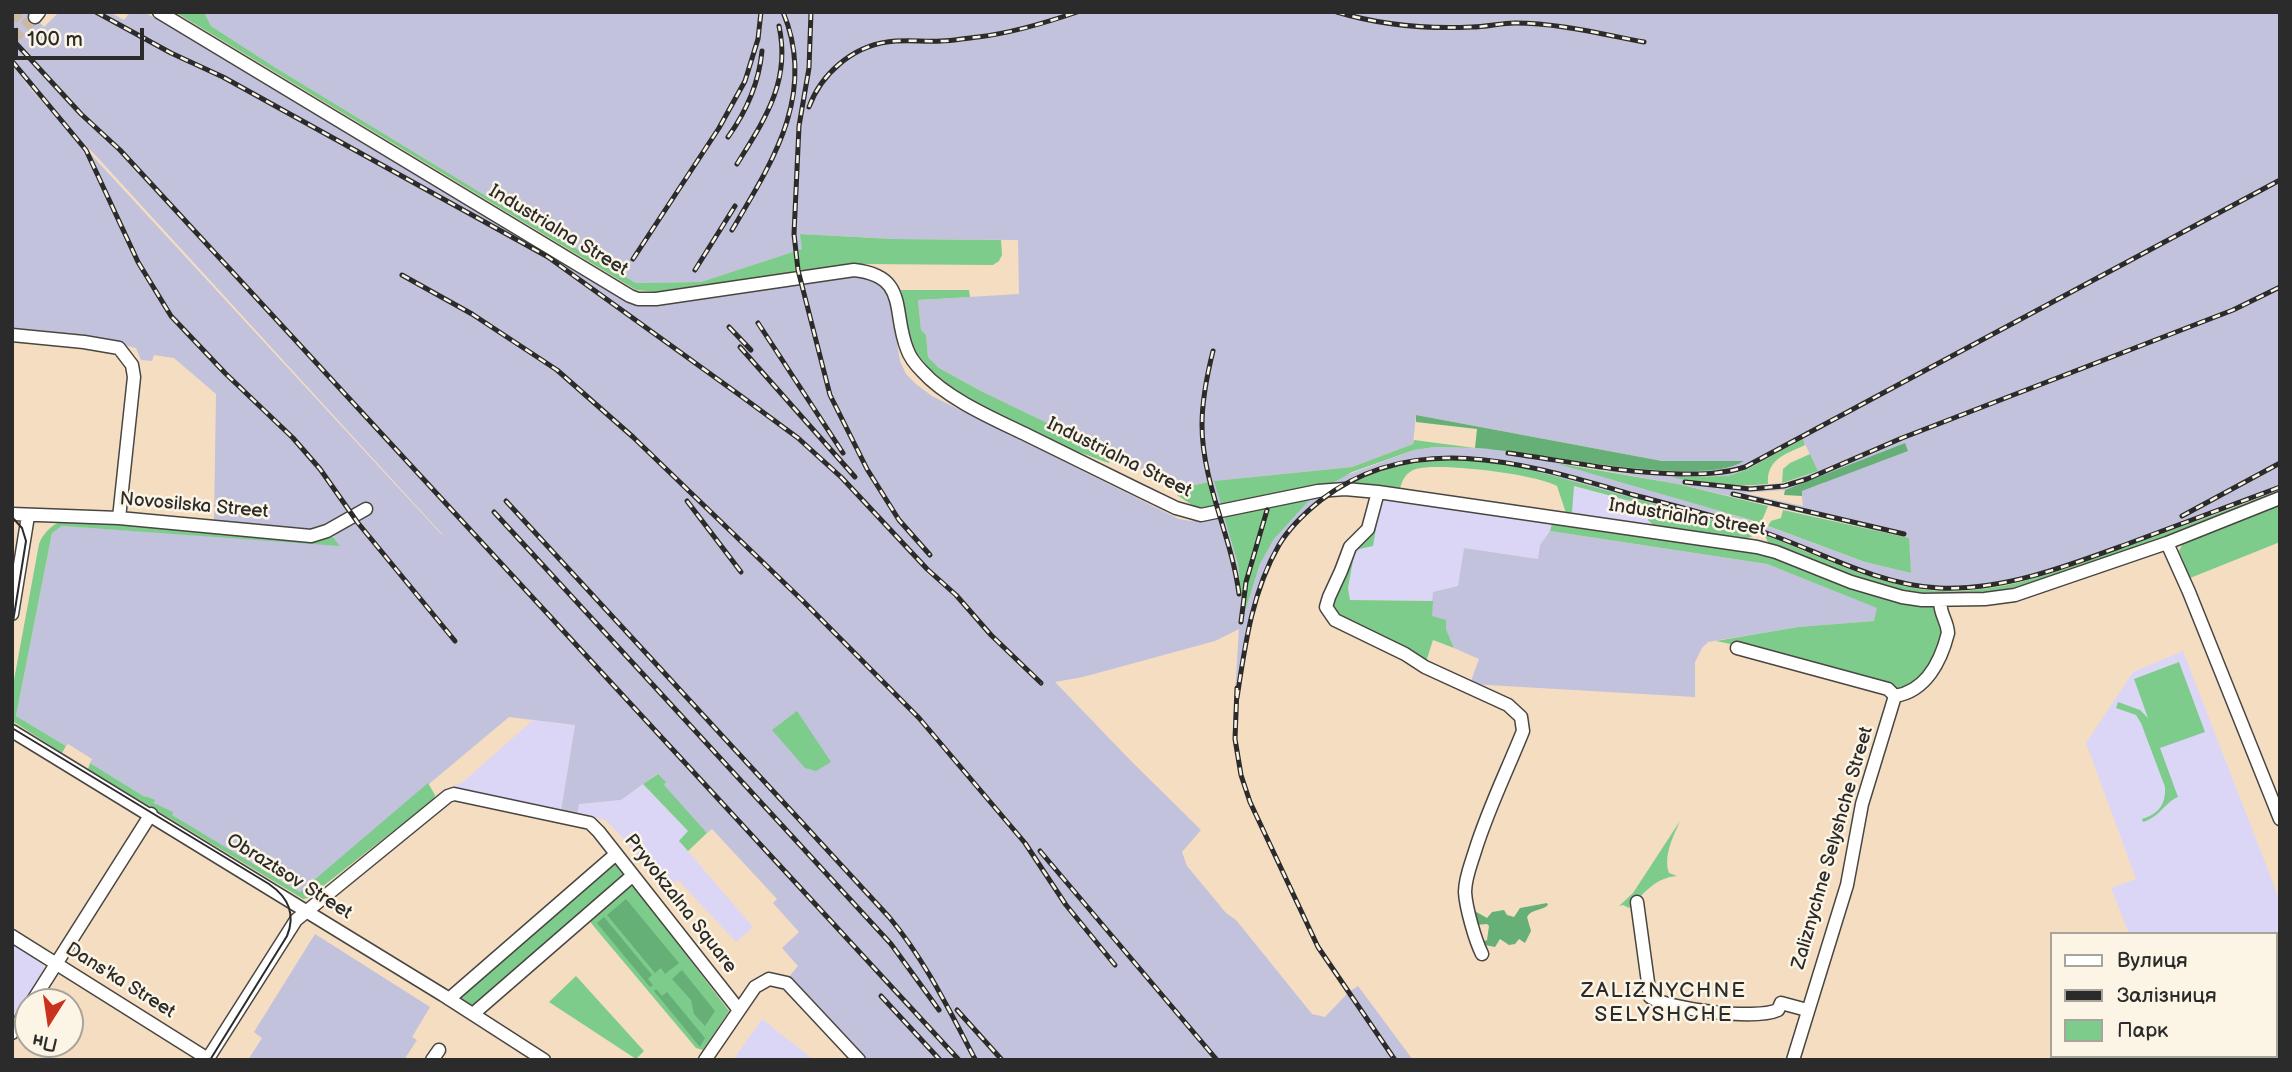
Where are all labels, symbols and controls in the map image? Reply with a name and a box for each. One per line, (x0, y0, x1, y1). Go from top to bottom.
scale bar (18, 14, 147, 58)
text: 100 m (27, 27, 83, 52)
street label: Industrialna Street (484, 180, 632, 282)
street label: Industrialna Street (1043, 413, 1195, 503)
street label: Novosilska Street (119, 488, 269, 524)
street label: Industrialna Street (1607, 494, 1767, 542)
street label: Zaliznychne Selyshche Street (1787, 724, 1879, 972)
street label: Obraztsov Street (222, 829, 356, 925)
street label: Pryvokzalna Square (619, 830, 741, 978)
legend (2050, 932, 2278, 1058)
street label: Dans'ka Street (61, 938, 179, 1024)
text: Вулиця (2117, 948, 2188, 973)
district label: ZALIZNYCHNE SELYSHCHE (1582, 979, 1746, 1029)
text: Залізниця (2117, 983, 2217, 1008)
north arrow (14, 988, 84, 1058)
text: Парк (2117, 1018, 2168, 1043)
text: Пн (30, 1028, 60, 1056)

